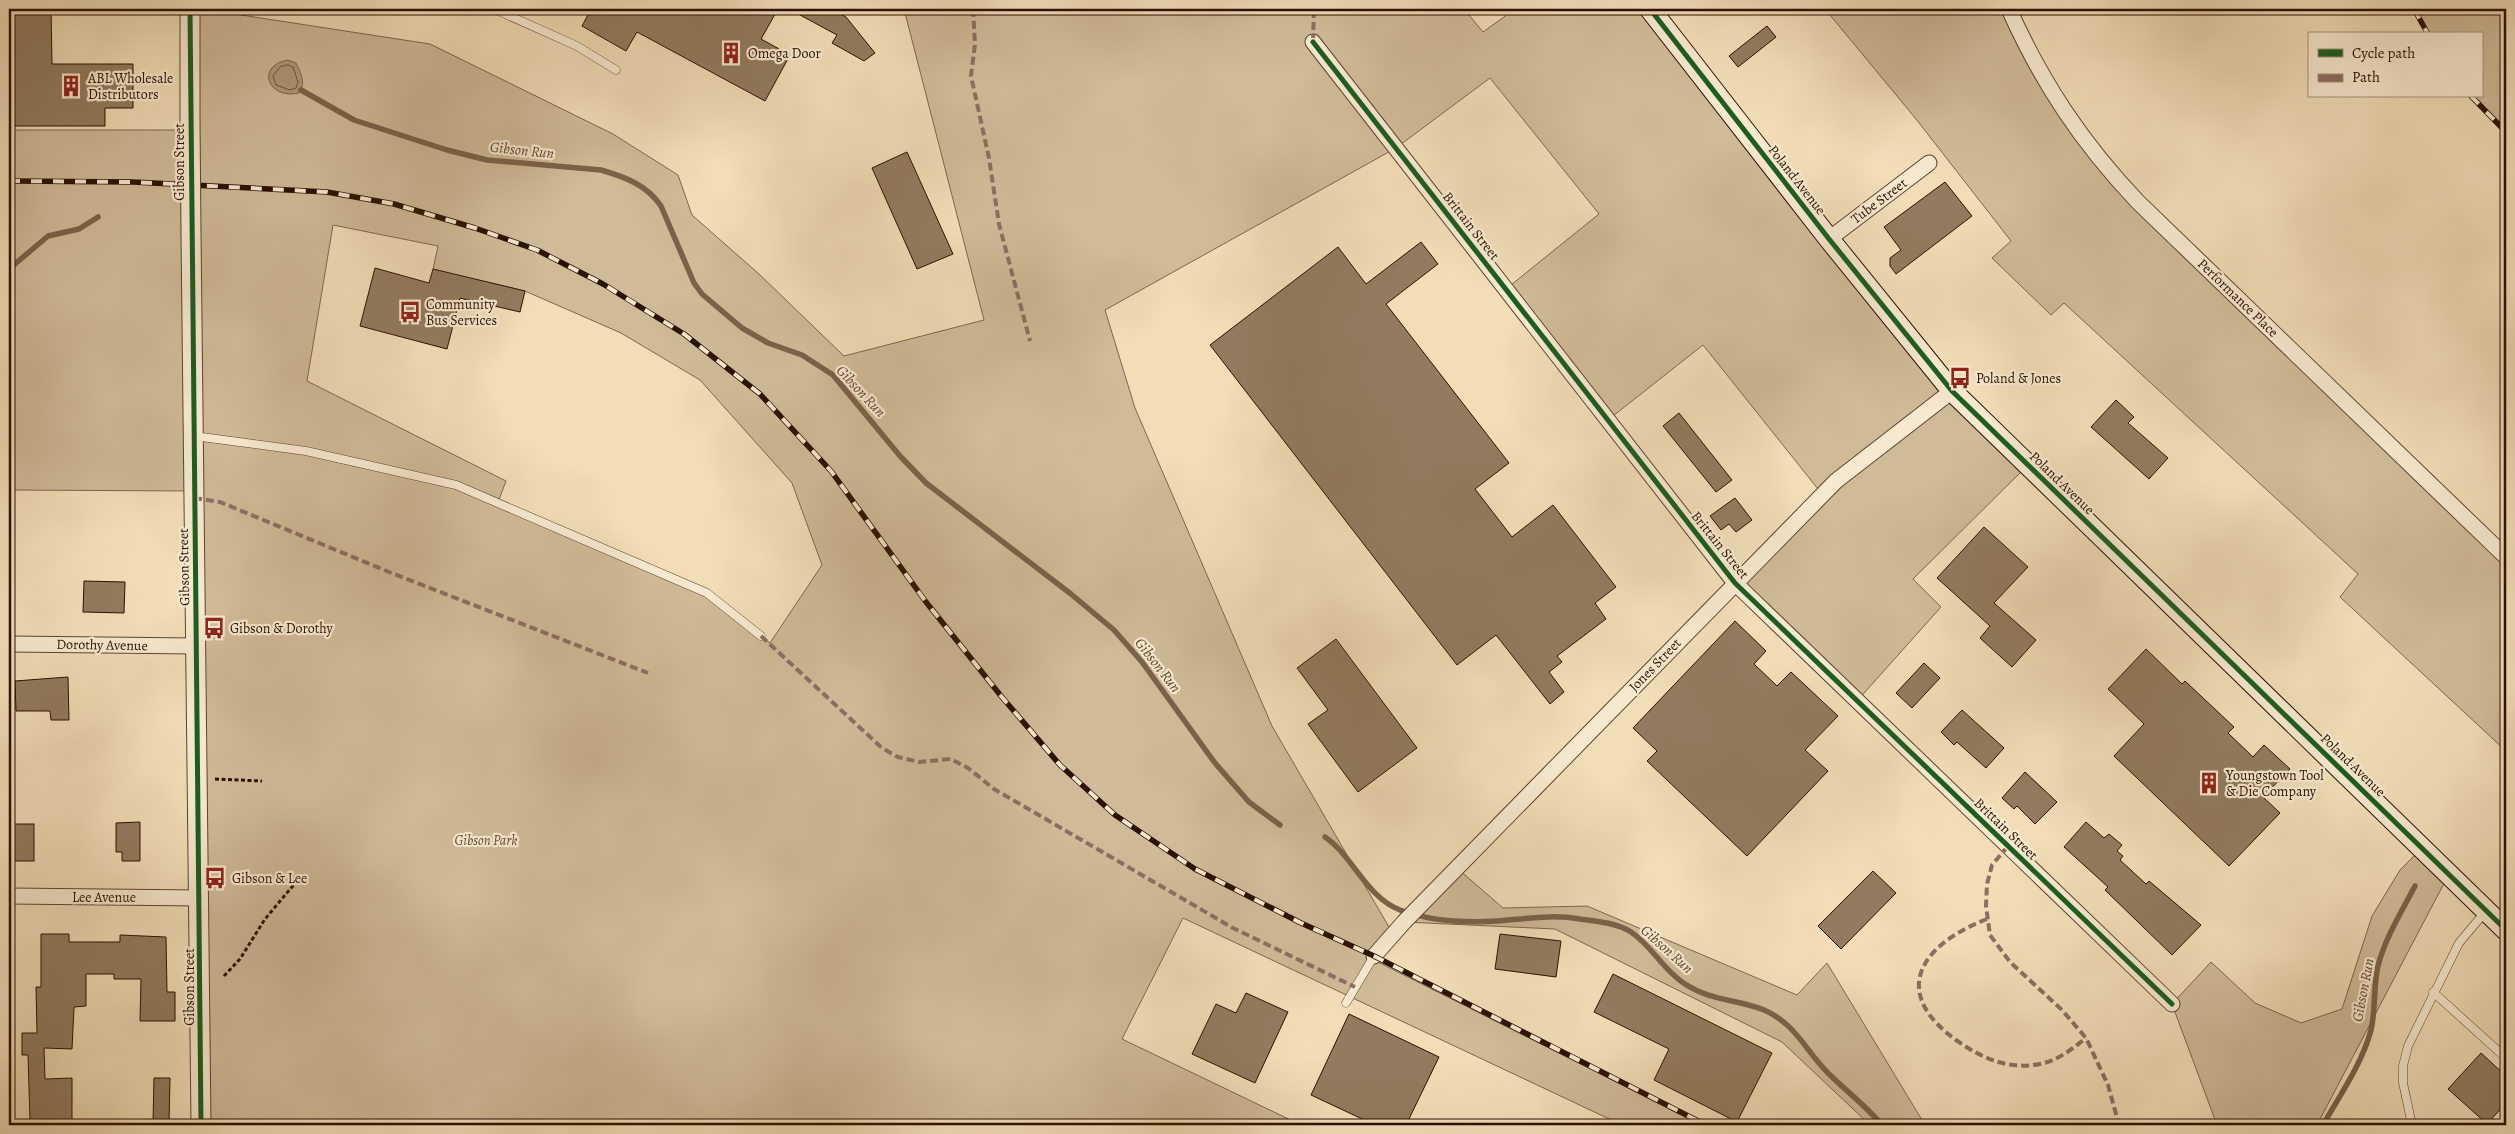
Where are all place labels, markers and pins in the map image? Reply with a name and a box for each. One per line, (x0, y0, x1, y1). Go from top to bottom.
building icon: Omega Door (718, 40, 744, 66)
place label: Omega Door (748, 44, 821, 63)
place label: ABL Wholesale Distributors (87, 69, 173, 104)
building icon: ABL Wholesale Distributors (58, 73, 84, 99)
place label: Community Bus Services (426, 295, 497, 330)
bus stop icon: Community Bus Services (397, 299, 423, 325)
bus stop icon: Poland & Jones (1947, 365, 1973, 391)
place label: Poland & Jones (1976, 369, 2061, 388)
bus stop icon: Gibson & Dorothy (201, 615, 227, 641)
place label: Gibson & Dorothy (230, 619, 334, 638)
place label: Youngstown Tool & Die Company (2225, 766, 2324, 801)
building icon: Youngstown Tool & Die Company (2196, 770, 2222, 796)
bus stop icon: Gibson & Lee (202, 865, 228, 891)
place label: Gibson & Lee (232, 869, 307, 888)

